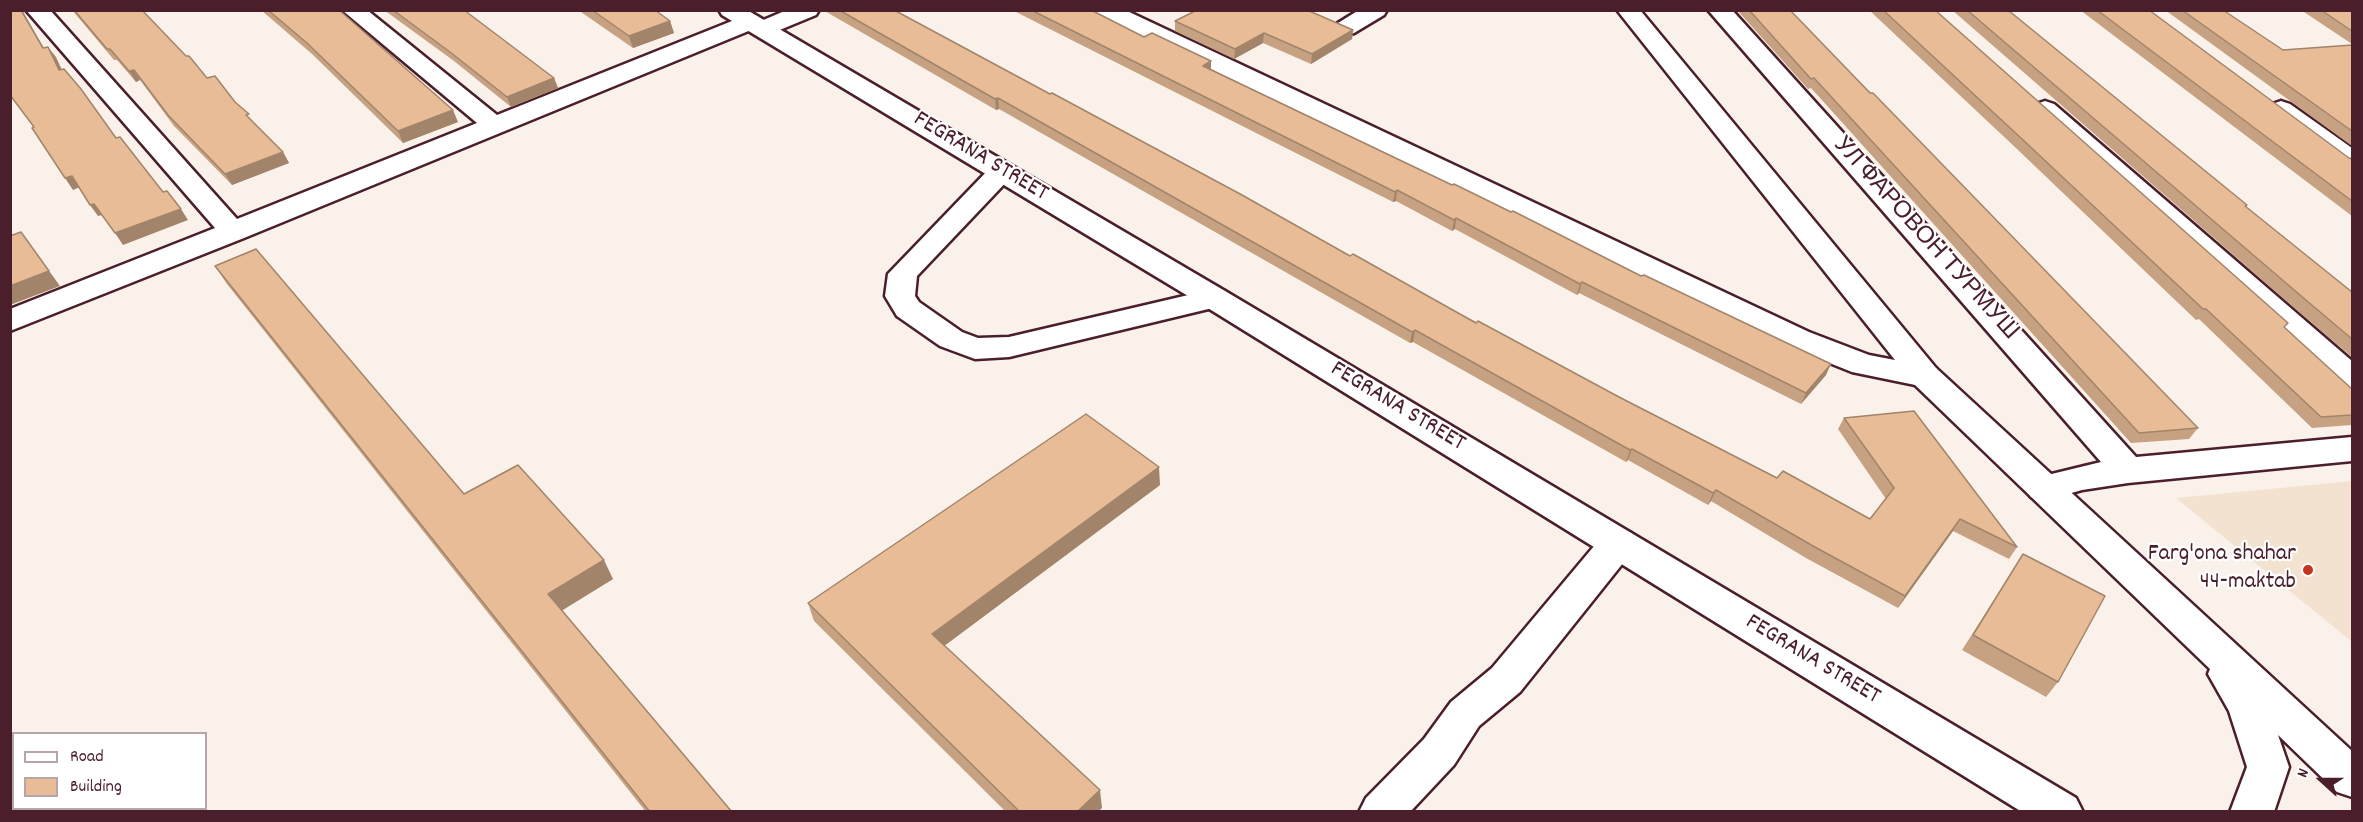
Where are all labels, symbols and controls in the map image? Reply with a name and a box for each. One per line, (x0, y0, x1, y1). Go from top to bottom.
street label: FEGRANA STREET (907, 106, 1053, 210)
street label: УЛ ФАРОВОН ТУРМУШ (1825, 133, 2023, 347)
street label: FEGRANA STREET (1324, 356, 1470, 460)
place label: Farg'ona shahar 44-maktab (2148, 542, 2296, 598)
marker: Farg'ona shahar 44-maktab (2301, 563, 2315, 577)
street label: FEGRANA STREET (1739, 609, 1885, 713)
legend (12, 732, 207, 810)
text: Road (70, 745, 104, 770)
north arrow (2291, 750, 2351, 810)
text: N (2292, 766, 2316, 781)
text: Building (70, 775, 122, 800)

